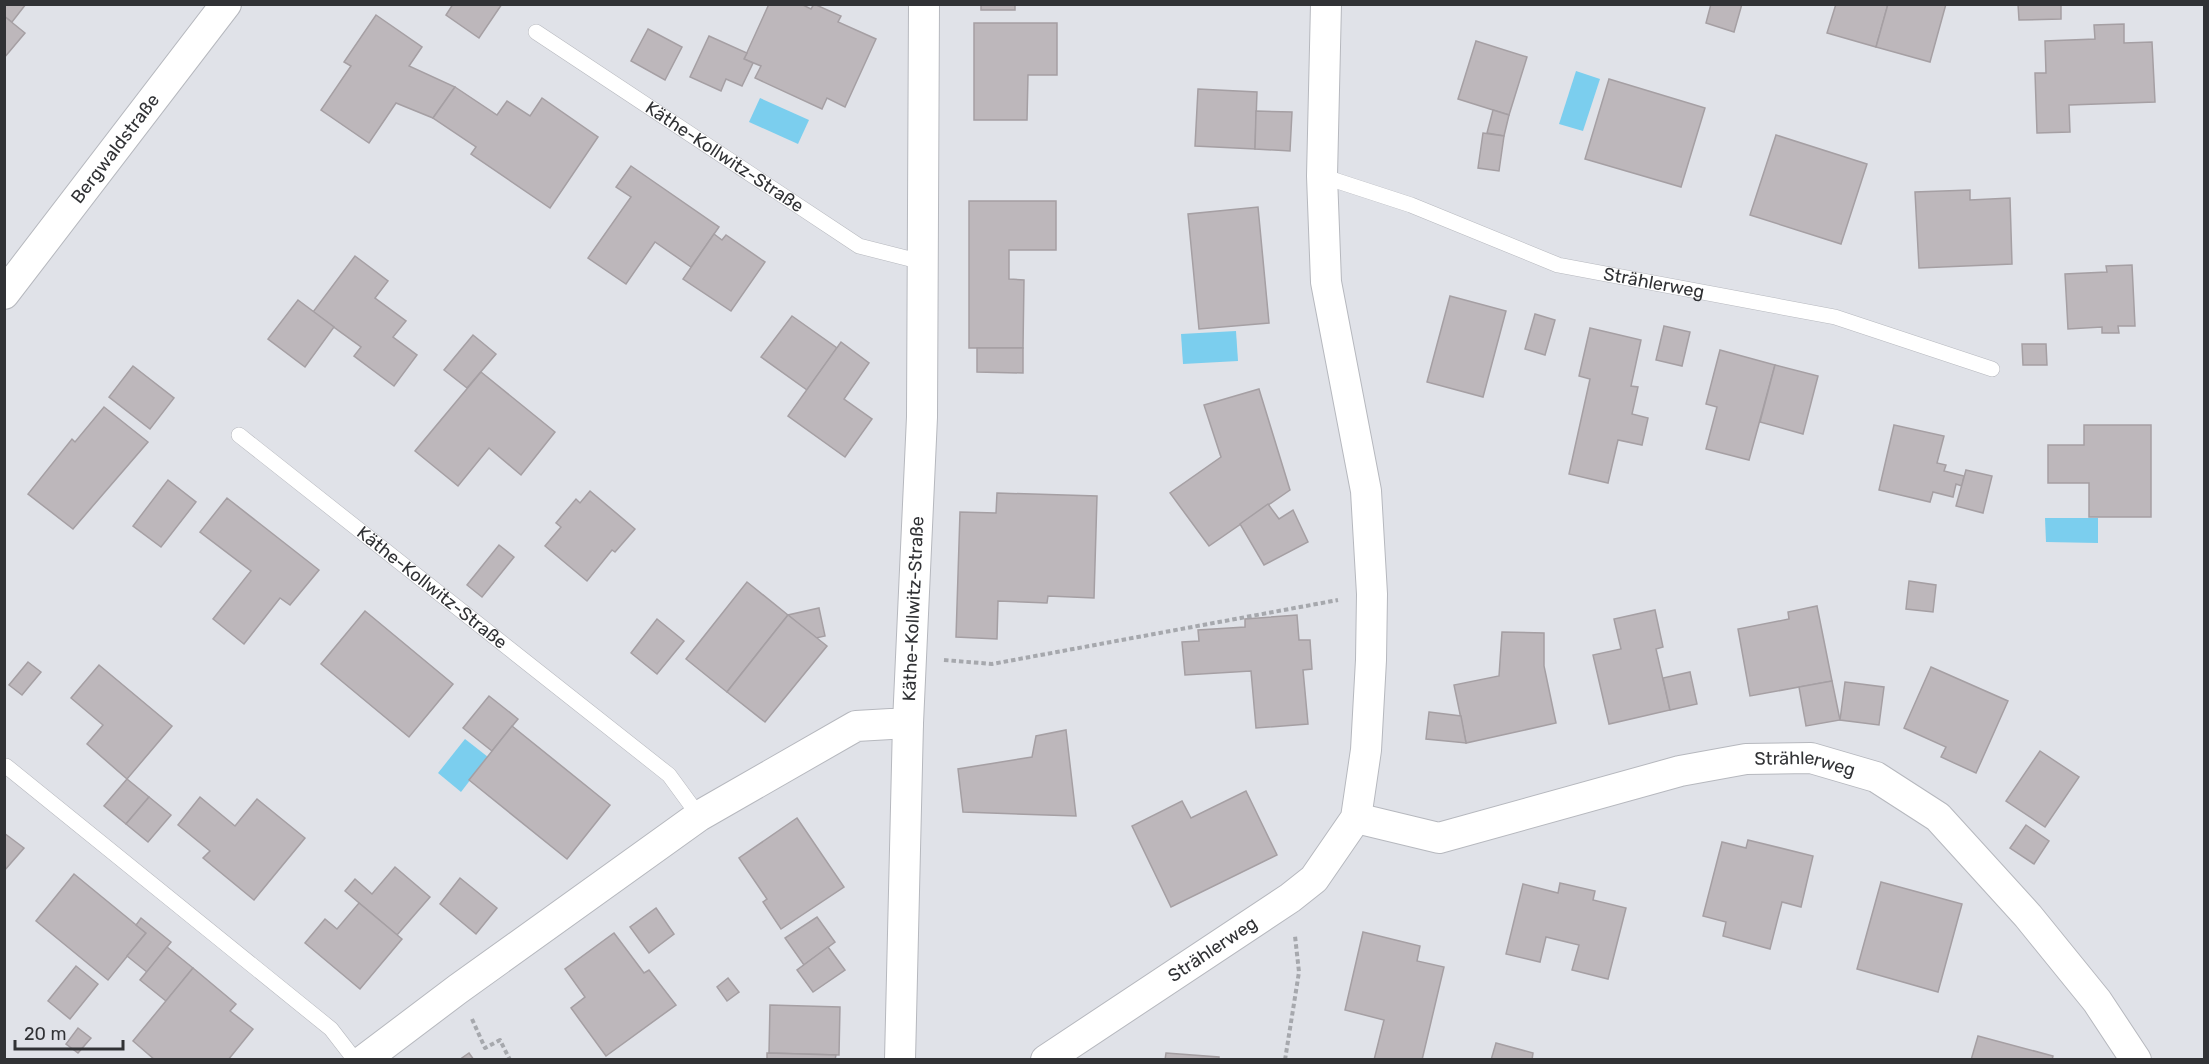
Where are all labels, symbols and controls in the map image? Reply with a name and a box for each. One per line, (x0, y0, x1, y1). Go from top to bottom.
street label: Bergwaldstraße (66, 89, 164, 208)
street label: Käthe-Kollwitz-Straße (641, 97, 808, 217)
street label: Strählerweg (1602, 263, 1706, 303)
street label: Käthe-Kollwitz-Straße (898, 516, 928, 702)
street label: Käthe-Kollwitz-Straße (352, 522, 511, 654)
street label: Strählerweg (1754, 747, 1858, 781)
street label: Strählerweg (1164, 912, 1261, 987)
scale bar (15, 1013, 123, 1051)
text: 20 m (24, 1023, 66, 1045)

